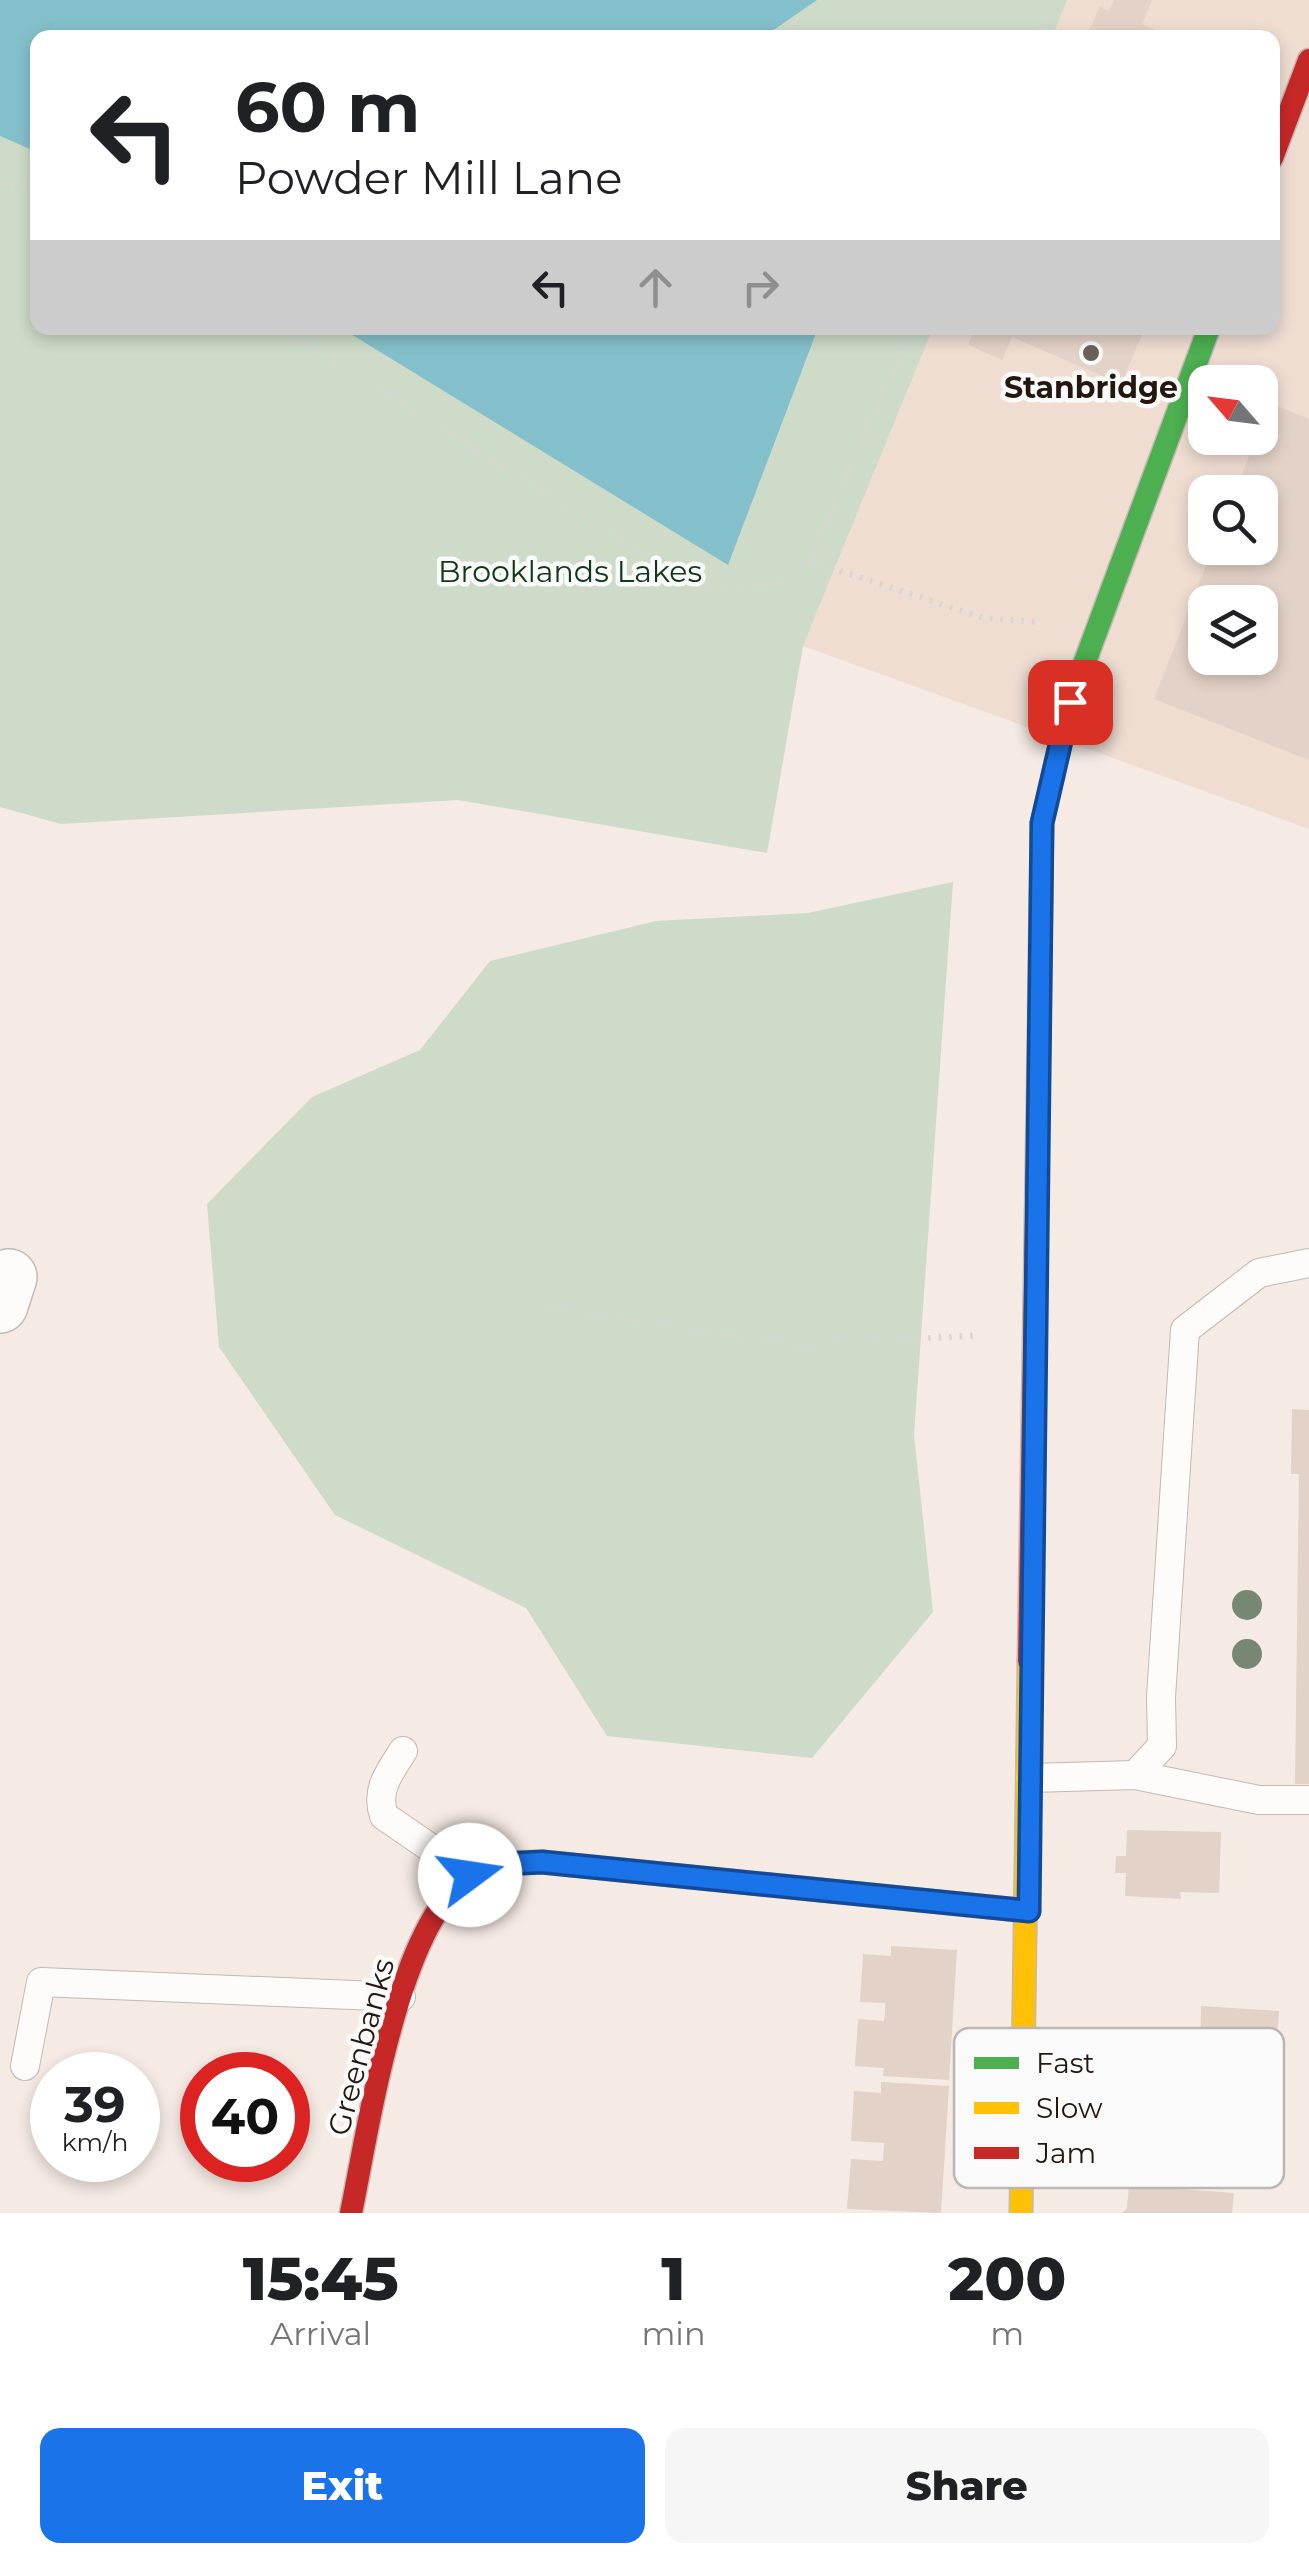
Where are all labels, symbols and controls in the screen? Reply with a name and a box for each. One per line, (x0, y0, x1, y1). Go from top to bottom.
text: 60 m (235, 64, 420, 150)
icon: left (70, 70, 200, 200)
text: Powder Mill Lane (235, 150, 622, 205)
icon: left (523, 260, 578, 315)
icon: ahead (628, 260, 683, 315)
icon: right (733, 260, 788, 315)
marker: Stanbridge (1080, 342, 1102, 364)
north arrow (1188, 365, 1278, 455)
map controls (1188, 365, 1278, 675)
place label: Stanbridge (1004, 369, 1178, 406)
button: search (1188, 475, 1278, 565)
park label: Brooklands Lakes (438, 553, 702, 590)
button: layers (1188, 585, 1278, 675)
pin (1028, 660, 1113, 745)
icon: arrive (1043, 675, 1098, 730)
position arrow (418, 1823, 522, 1927)
street label: Greenbanks (320, 1954, 402, 2140)
legend (954, 2028, 1284, 2188)
text: Fast (1036, 2046, 1095, 2080)
speed limit sign: 40 (180, 2052, 310, 2182)
text: 39 (64, 2074, 126, 2135)
text: Slow (1036, 2091, 1103, 2125)
text: km/h (62, 2127, 128, 2157)
text: Jam (1035, 2136, 1096, 2170)
text: 15:45 (243, 2242, 399, 2315)
text: 1 (661, 2242, 686, 2315)
text: 200 (948, 2242, 1066, 2315)
text: Arrival (270, 2314, 371, 2353)
text: min (641, 2314, 706, 2353)
text: m (990, 2314, 1024, 2353)
button: Exit (40, 2428, 645, 2543)
button: Share (665, 2428, 1269, 2543)

